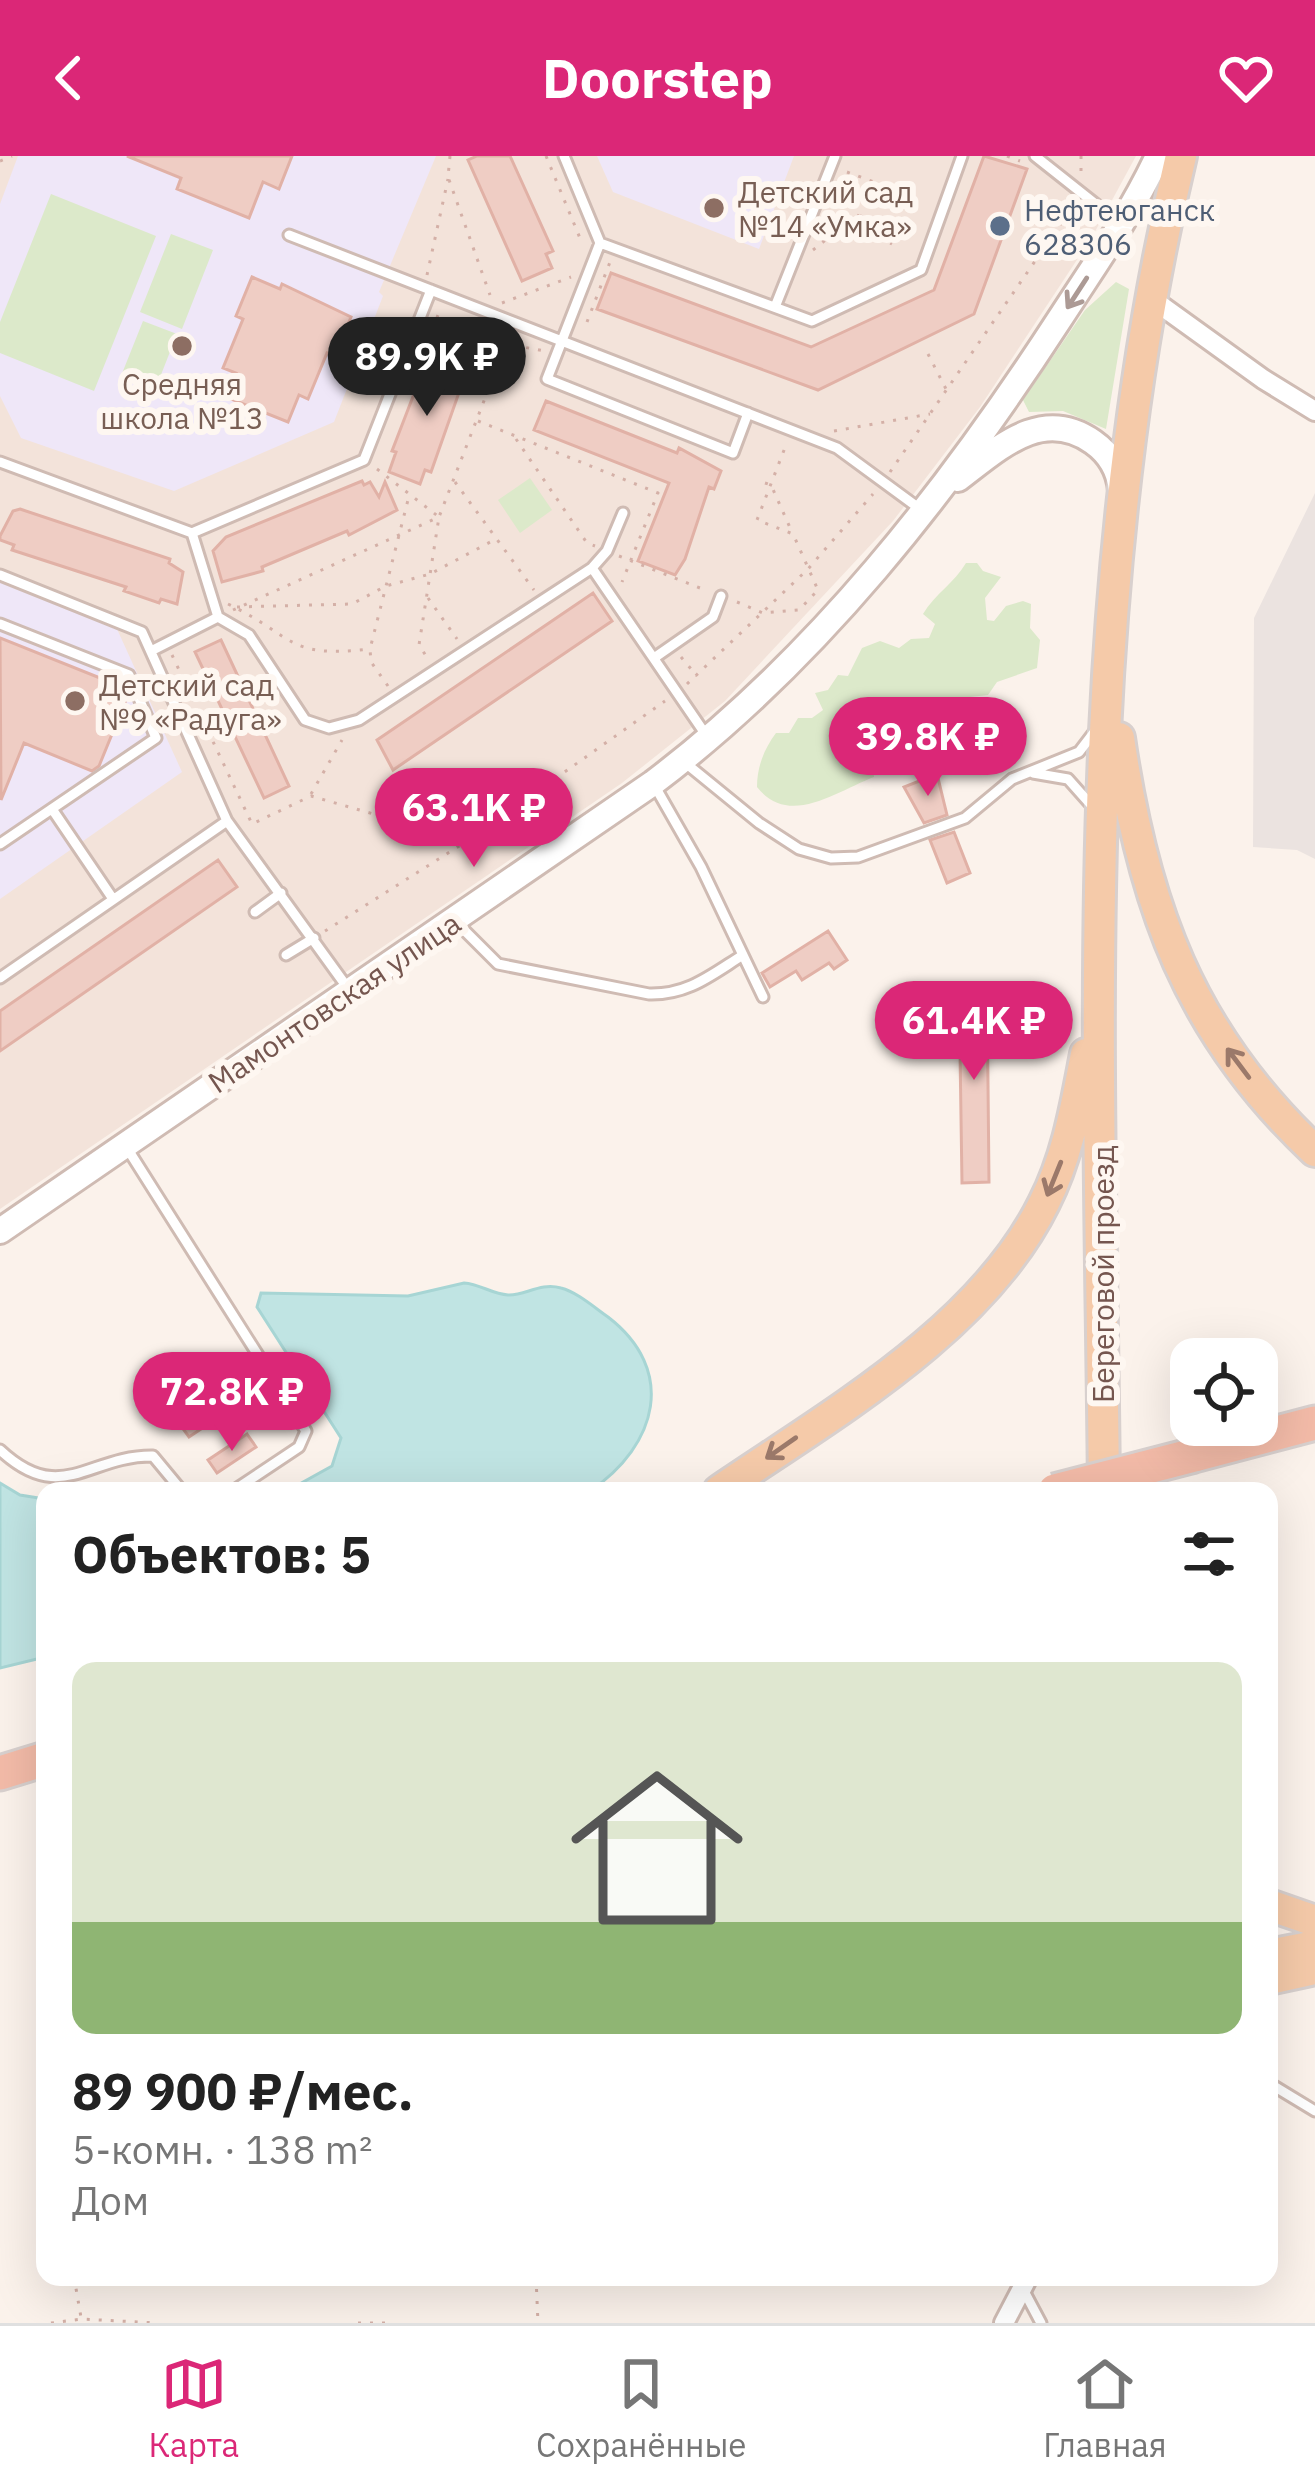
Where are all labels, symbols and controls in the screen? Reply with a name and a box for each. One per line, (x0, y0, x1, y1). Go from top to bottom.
text: Doorstep (542, 43, 773, 113)
icon: back (36, 45, 102, 111)
icon: heart (1213, 45, 1279, 111)
place label: Детский сад №14 «Умка» (738, 172, 913, 245)
place label: Нефтеюганск 628306 (1024, 190, 1215, 263)
marker: Детский сад №14 «Умка» (701, 195, 727, 221)
marker: Нефтеюганск 628306 (987, 213, 1013, 239)
one-way arrow (1065, 275, 1089, 309)
pin: 89.9K ₽ (316, 317, 538, 419)
text: 89.9K ₽ (355, 330, 499, 381)
marker: Средняя школа №13 (169, 333, 195, 359)
place label: Средняя школа №13 (100, 364, 264, 437)
place label: Детский сад №9 «Радуга» (99, 665, 282, 738)
marker: Детский сад №9 «Радуга» (62, 688, 88, 714)
pin: 39.8K ₽ (817, 697, 1039, 799)
text: 39.8K ₽ (856, 710, 1000, 761)
pin: 63.1K ₽ (363, 768, 585, 870)
text: 63.1K ₽ (402, 781, 546, 832)
street label: Мамонтовская улица (200, 903, 468, 1101)
pin: 61.4K ₽ (863, 981, 1085, 1083)
text: 61.4K ₽ (902, 994, 1046, 1045)
one-way arrow (1226, 1047, 1252, 1079)
street label: Береговой проезд (1083, 1145, 1122, 1403)
one-way arrow (1042, 1159, 1063, 1196)
map controls (1170, 1338, 1278, 1446)
button: locate (1170, 1338, 1278, 1446)
pin: 72.8K ₽ (121, 1352, 343, 1454)
text: 72.8K ₽ (160, 1365, 304, 1416)
one-way arrow (765, 1435, 799, 1460)
text: Объектов: 5 (72, 1521, 371, 1587)
icon: filters (1176, 1521, 1242, 1587)
icon: home (549, 1740, 765, 1956)
text: 89 900 ₽/мес. (72, 2058, 414, 2124)
text: 5-комн. · 138 m² (72, 2124, 372, 2175)
text: Дом (72, 2175, 149, 2226)
tab: Карта (148, 2351, 239, 2466)
tab: Сохранённые (536, 2351, 746, 2466)
tab: Главная (1043, 2351, 1167, 2466)

